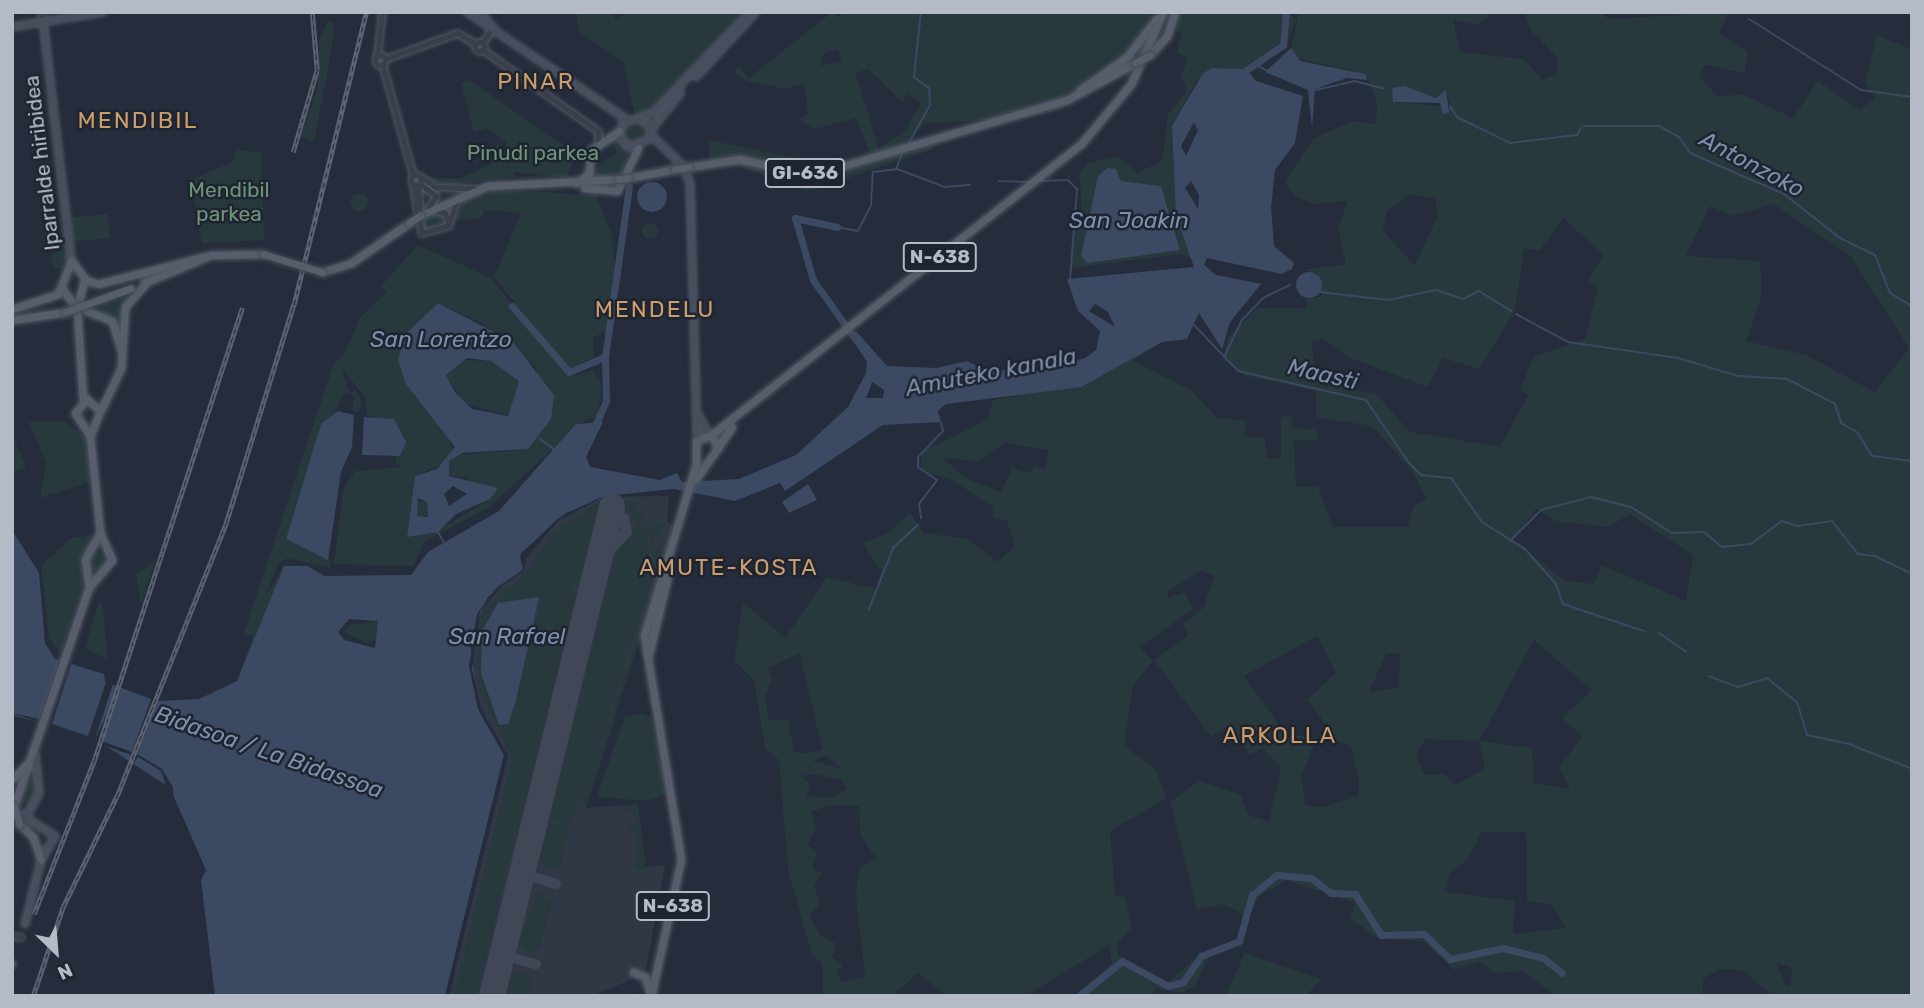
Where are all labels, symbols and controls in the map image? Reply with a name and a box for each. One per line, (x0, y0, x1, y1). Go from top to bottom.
district label: PINAR (498, 67, 574, 95)
street label: Iparralde hiribidea (19, 74, 65, 252)
district label: MENDIBIL (79, 106, 197, 134)
water label: Antonzoko (1695, 125, 1809, 203)
park label: Pinudi parkea (467, 140, 599, 166)
road number: GI-636 (765, 158, 845, 188)
park label: Mendibil parkea (188, 177, 270, 227)
water label: San Joakin (1069, 206, 1189, 234)
road number: N-638 (902, 242, 978, 272)
district label: MENDELU (596, 295, 714, 323)
water label: San Lorentzo (370, 325, 512, 353)
water label: Amuteko kanala (903, 342, 1079, 402)
water label: Maasti (1285, 353, 1361, 395)
district label: AMUTE-KOSTA (641, 553, 817, 581)
water label: San Rafael (449, 622, 565, 650)
water label: Bidasoa / La Bidassoa (151, 700, 387, 804)
district label: ARKOLLA (1224, 721, 1336, 749)
road number: N-638 (634, 890, 712, 922)
north arrow (21, 917, 91, 987)
text: N (54, 958, 76, 985)

